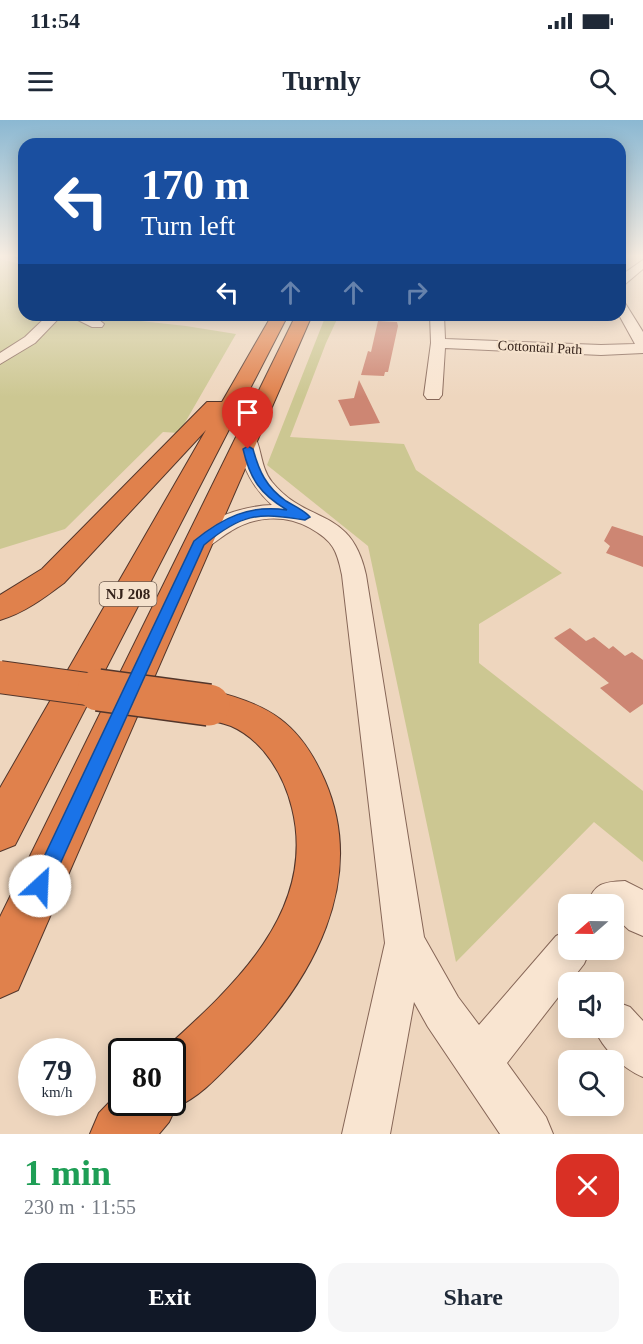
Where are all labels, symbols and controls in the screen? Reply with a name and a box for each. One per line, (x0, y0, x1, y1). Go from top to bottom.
text: 11:54 (30, 8, 80, 33)
icon: menu (24, 65, 57, 98)
icon: search (586, 65, 619, 98)
text: Turnly (282, 66, 361, 96)
icon: left (42, 162, 120, 240)
text: 170 m (141, 162, 250, 208)
text: Turn left (141, 211, 235, 241)
icon: left (211, 276, 244, 309)
icon: ahead (274, 276, 307, 309)
icon: ahead (337, 276, 370, 309)
icon: right (400, 276, 433, 309)
street label: Cottontail Path (497, 338, 583, 357)
pin (222, 387, 273, 449)
icon: arrive (231, 396, 264, 429)
road number: NJ 208 (100, 582, 156, 606)
position arrow (8, 854, 72, 918)
north arrow (558, 894, 624, 960)
map controls (558, 894, 624, 1116)
button: sound (558, 972, 624, 1038)
speed limit sign: 80 (108, 1038, 186, 1116)
button: search (558, 1050, 624, 1116)
text: 79 (42, 1053, 72, 1086)
text: km/h (42, 1084, 72, 1100)
text: 1 min (24, 1153, 111, 1193)
button: close (556, 1154, 619, 1217)
text: 230 m · 11:55 (24, 1196, 136, 1218)
button: Exit (24, 1263, 316, 1332)
button: Share (328, 1263, 619, 1332)

